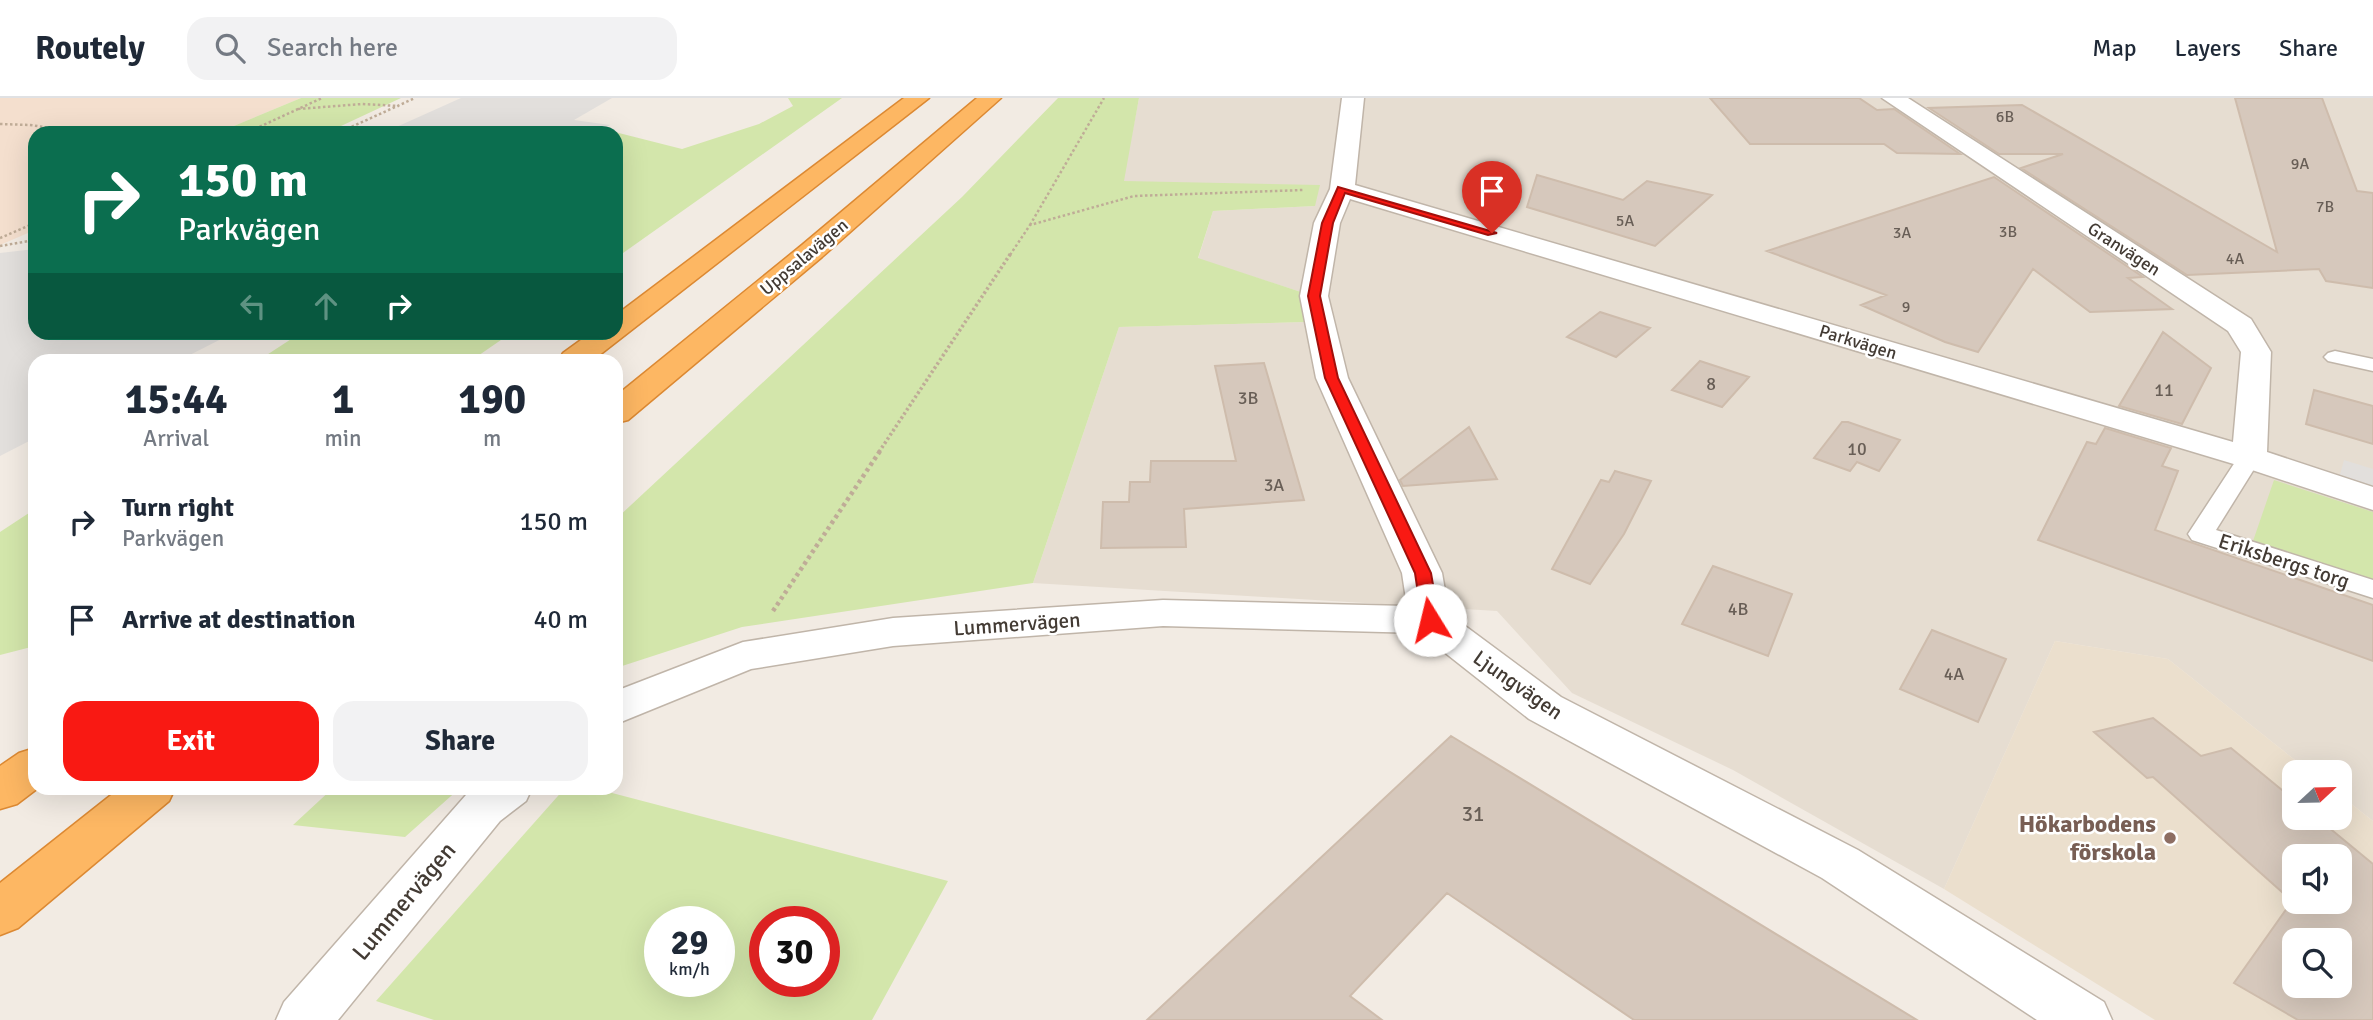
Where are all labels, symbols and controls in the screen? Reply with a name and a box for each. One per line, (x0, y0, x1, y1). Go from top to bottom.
search box (187, 17, 677, 80)
text: Routely (35, 28, 145, 69)
icon: search (211, 29, 249, 67)
text: Search here (267, 32, 398, 64)
text: Map (2092, 33, 2137, 63)
text: Layers (2175, 33, 2241, 63)
text: Share (2279, 33, 2338, 63)
house number: 6B (1996, 107, 2014, 127)
text: 150 m (178, 150, 308, 210)
icon: right (63, 154, 154, 245)
house number: 9A (2291, 154, 2309, 174)
pin (1462, 161, 1522, 233)
icon: arrive (1473, 172, 1511, 210)
house number: 7B (2316, 197, 2334, 217)
text: Parkvägen (178, 210, 320, 249)
house number: 5A (1616, 211, 1634, 231)
street label: Uppsalavägen (756, 214, 852, 300)
street label: Granvägen (2083, 217, 2165, 281)
house number: 3B (1999, 222, 2017, 242)
house number: 3A (1893, 223, 1911, 243)
house number: 4A (2226, 249, 2244, 269)
icon: left (234, 287, 272, 325)
icon: ahead (307, 287, 345, 325)
icon: right (380, 287, 418, 325)
house number: 9 (1902, 297, 1910, 317)
street label: Parkvägen (1816, 320, 1900, 364)
house number: 8 (1706, 373, 1716, 395)
text: 15:44 (125, 374, 228, 425)
text: 1 (332, 374, 354, 425)
text: 190 (458, 374, 526, 425)
house number: 11 (2154, 379, 2174, 401)
house number: 3B (1238, 387, 1258, 409)
text: Arrival (143, 424, 209, 453)
text: min (324, 424, 362, 453)
text: m (483, 424, 501, 453)
house number: 10 (1847, 438, 1867, 460)
house number: 3A (1264, 474, 1284, 496)
text: Turn right (122, 492, 234, 524)
icon: right (63, 503, 101, 541)
text: 150 m (519, 506, 588, 538)
text: Parkvägen (122, 524, 224, 553)
street label: Eriksbergs torg (2215, 528, 2353, 594)
position arrow (1393, 583, 1467, 657)
house number: 4B (1728, 598, 1748, 620)
icon: arrive (63, 601, 101, 639)
text: Arrive at destination (122, 604, 355, 636)
text: 40 m (533, 604, 588, 636)
street label: Lummervägen (953, 607, 1081, 641)
street label: Ljungvägen (1468, 645, 1568, 725)
house number: 4A (1944, 663, 1964, 685)
button: Exit (63, 701, 319, 781)
button: Share (333, 701, 588, 781)
north arrow (2282, 760, 2352, 830)
map controls (2282, 760, 2352, 998)
house number: 31 (1462, 801, 1484, 827)
place label: Hökarbodens förskola (2019, 809, 2156, 867)
marker: Hökarbodens förskola (2162, 830, 2178, 846)
street label: Lummervägen (346, 836, 462, 966)
button: sound (2282, 844, 2352, 914)
speed limit sign: 30 (749, 906, 840, 997)
text: 29 (671, 921, 708, 964)
button: search (2282, 928, 2352, 998)
text: km/h (669, 958, 710, 980)

